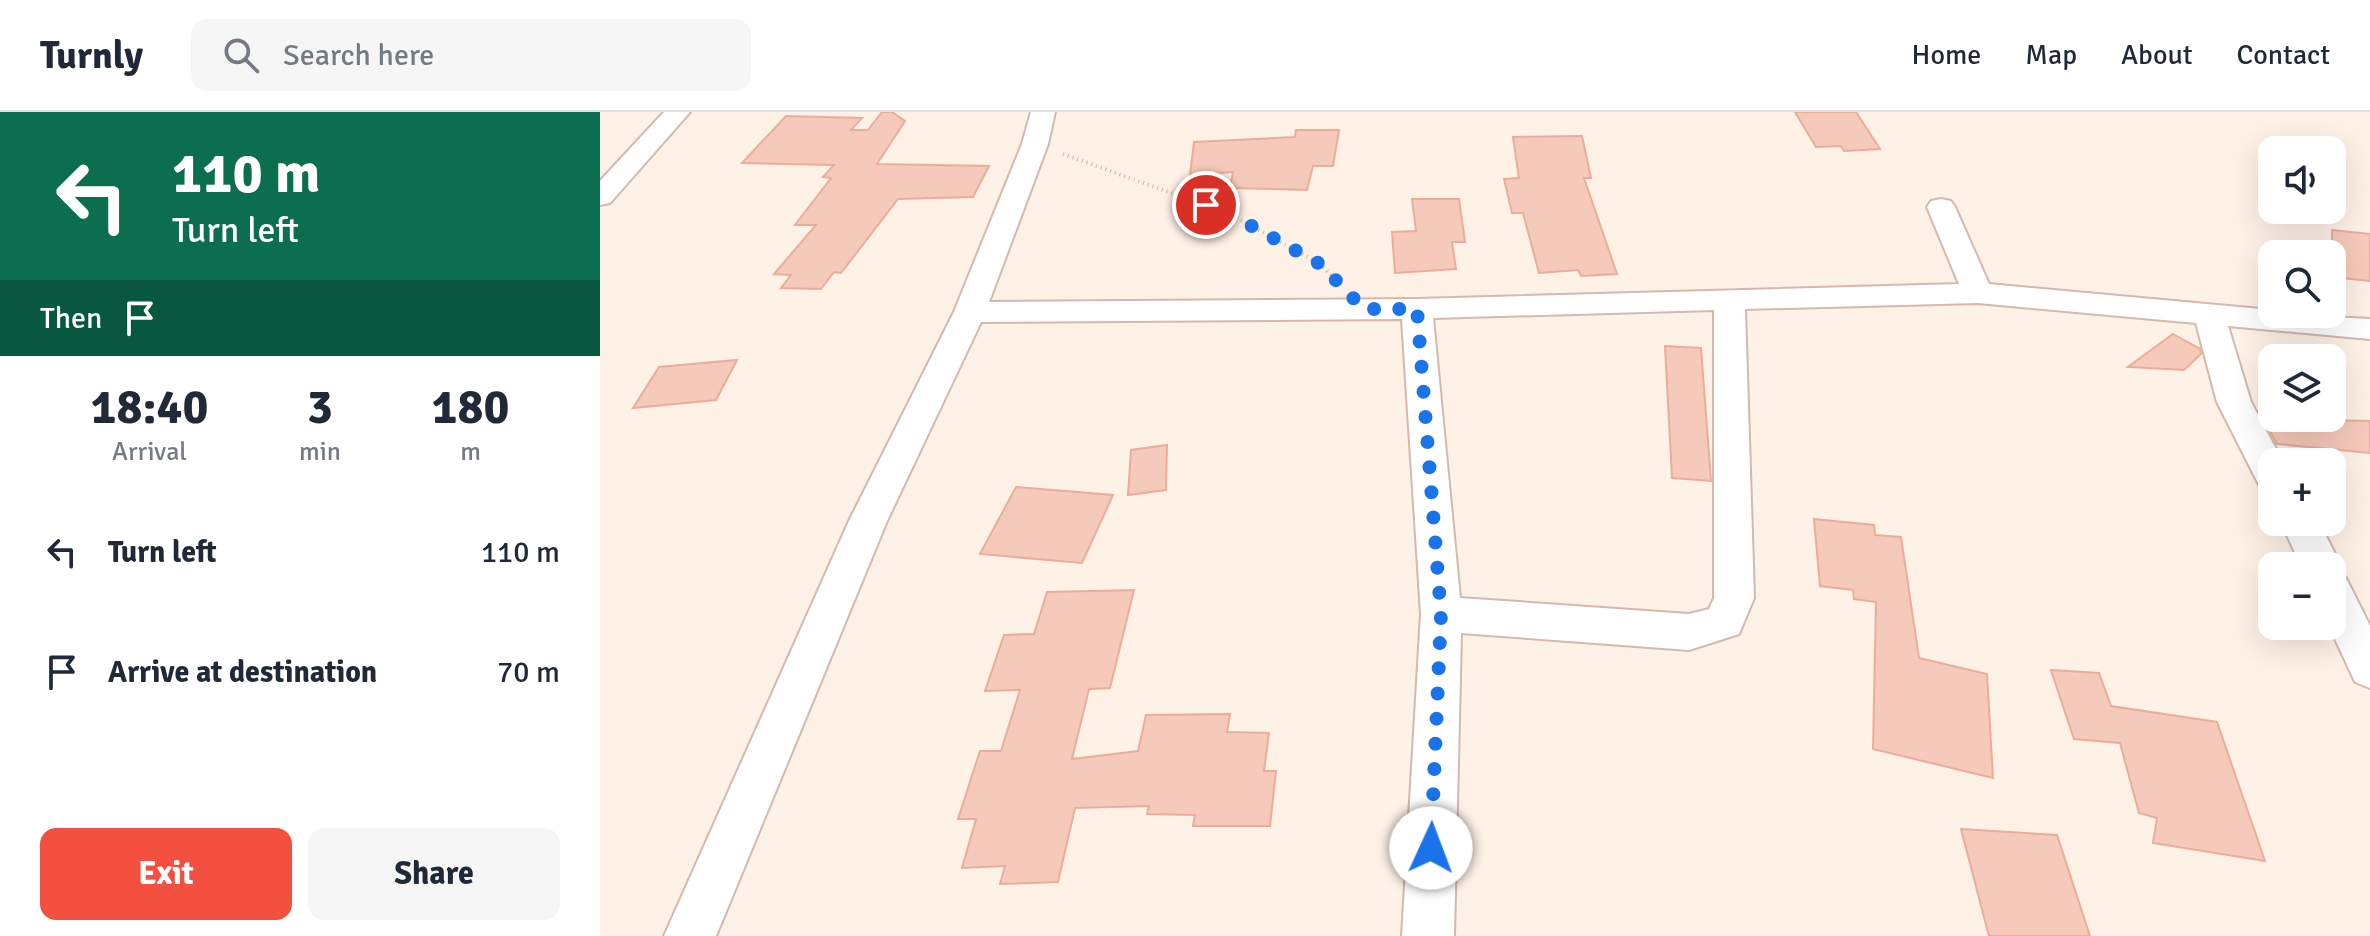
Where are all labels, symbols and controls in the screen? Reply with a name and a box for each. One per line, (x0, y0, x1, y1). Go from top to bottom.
search box (191, 19, 751, 91)
text: Turnly (40, 32, 143, 79)
icon: search (219, 33, 263, 77)
text: Search here (283, 37, 434, 74)
text: Home (1912, 38, 1981, 72)
text: Map (2025, 38, 2077, 72)
text: About (2121, 38, 2193, 72)
text: Contact (2237, 38, 2330, 72)
map controls (2258, 136, 2346, 640)
button: sound (2258, 136, 2346, 224)
text: 110 m (172, 139, 320, 208)
icon: left (40, 144, 144, 248)
pin (1172, 171, 1240, 239)
icon: arrive (1184, 183, 1228, 227)
text: Turn left (172, 208, 299, 253)
button: search (2258, 240, 2346, 328)
icon: arrive (118, 296, 162, 340)
text: Then (40, 300, 102, 337)
button: layers (2258, 344, 2346, 432)
text: 18:40 (91, 378, 208, 437)
text: 3 (307, 378, 333, 437)
text: 180 (432, 378, 509, 437)
text: Arrival (112, 436, 187, 468)
text: min (299, 436, 341, 468)
text: m (460, 436, 481, 468)
button: + (2258, 448, 2346, 536)
icon: left (40, 530, 84, 574)
text: Turn left (108, 534, 217, 571)
text: 110 m (481, 534, 560, 571)
button: − (2258, 552, 2346, 640)
icon: arrive (40, 650, 84, 694)
text: Arrive at destination (108, 654, 377, 691)
text: 70 m (497, 654, 560, 691)
position arrow (1389, 806, 1473, 890)
button: Exit (40, 828, 292, 920)
button: Share (308, 828, 560, 920)

